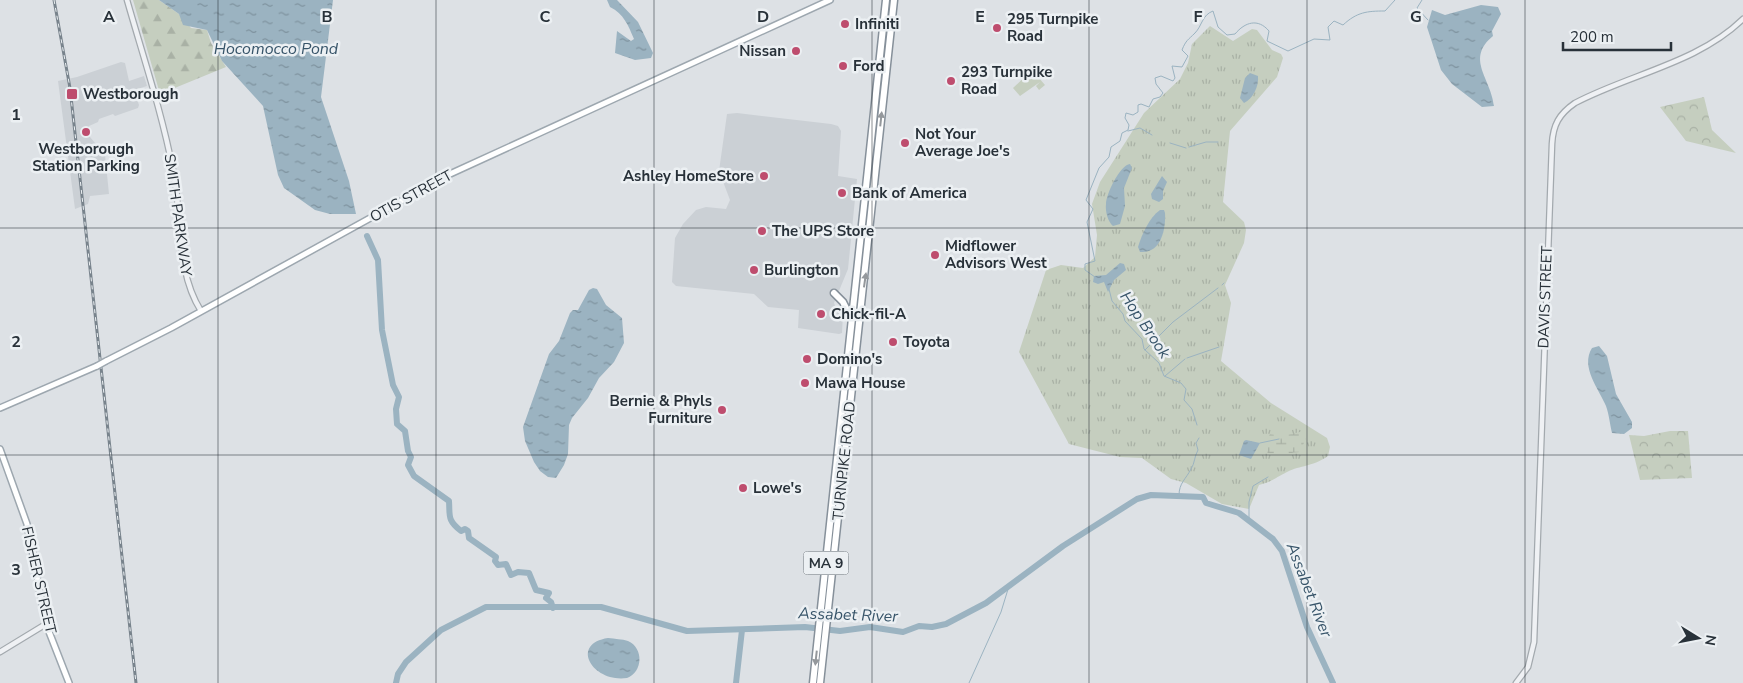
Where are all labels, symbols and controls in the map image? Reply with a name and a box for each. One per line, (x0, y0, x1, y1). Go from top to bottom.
text: A (103, 6, 115, 28)
text: B (321, 6, 333, 28)
text: C (540, 6, 551, 28)
text: D (757, 6, 769, 28)
text: E (975, 6, 985, 28)
text: F (1194, 6, 1203, 28)
text: G (1410, 6, 1422, 28)
place label: 295 Turnpike Road (1007, 9, 1098, 46)
place label: Infiniti (855, 14, 899, 34)
marker: Infiniti (839, 18, 851, 30)
scale bar (1563, 20, 1670, 52)
marker: 295 Turnpike Road (991, 22, 1003, 34)
text: 200 m (1570, 27, 1614, 47)
water label: Hocomocco Pond (214, 38, 339, 60)
place label: Nissan (739, 41, 786, 61)
marker: Nissan (790, 45, 802, 57)
place label: Ford (853, 56, 885, 76)
marker: Ford (837, 60, 849, 72)
place label: 293 Turnpike Road (961, 62, 1052, 99)
marker: 293 Turnpike Road (945, 75, 957, 87)
place label: Westborough (83, 84, 178, 104)
marker: Westborough (65, 87, 79, 101)
text: 1 (11, 104, 21, 126)
one-way arrow (877, 110, 885, 126)
place label: Not Your Average Joe's (915, 124, 1010, 161)
marker: Westborough Station Parking (80, 126, 92, 138)
marker: Not Your Average Joe's (899, 137, 911, 149)
place label: Westborough Station Parking (32, 139, 140, 176)
street label: SMITH PARKWAY (160, 153, 197, 279)
street label: OTIS STREET (366, 165, 456, 227)
place label: Ashley HomeStore (623, 166, 754, 186)
marker: Ashley HomeStore (758, 170, 770, 182)
place label: Bank of America (852, 183, 967, 203)
marker: Bank of America (836, 187, 848, 199)
place label: The UPS Store (772, 221, 874, 241)
marker: The UPS Store (756, 225, 768, 237)
place label: Midflower Advisors West (945, 236, 1047, 273)
street label: DAVIS STREET (1533, 245, 1557, 349)
marker: Midflower Advisors West (929, 249, 941, 261)
place label: Burlington (764, 260, 838, 280)
marker: Burlington (748, 264, 760, 276)
one-way arrow (861, 272, 869, 288)
water label: Hop Brook (1114, 287, 1176, 364)
place label: Chick-fil-A (831, 304, 907, 324)
marker: Chick-fil-A (815, 308, 827, 320)
text: 2 (11, 331, 21, 353)
place label: Toyota (903, 332, 950, 352)
marker: Toyota (887, 336, 899, 348)
place label: Domino's (817, 349, 882, 369)
marker: Domino's (801, 353, 813, 365)
place label: Mawa House (815, 373, 905, 393)
marker: Mawa House (799, 377, 811, 389)
place label: Bernie & Phyls Furniture (610, 391, 712, 428)
street label: TURNPIKE ROAD (828, 400, 860, 522)
marker: Bernie & Phyls Furniture (716, 404, 728, 416)
place label: Lowe's (753, 478, 802, 498)
marker: Lowe's (737, 482, 749, 494)
street label: FISHER STREET (17, 524, 61, 636)
water label: Assabet River (1280, 539, 1338, 642)
road number: MA 9 (804, 552, 848, 574)
text: 3 (11, 559, 21, 581)
water label: Assabet River (797, 602, 899, 628)
north arrow (1673, 613, 1723, 663)
text: N (1700, 633, 1721, 647)
one-way arrow (812, 650, 820, 666)

